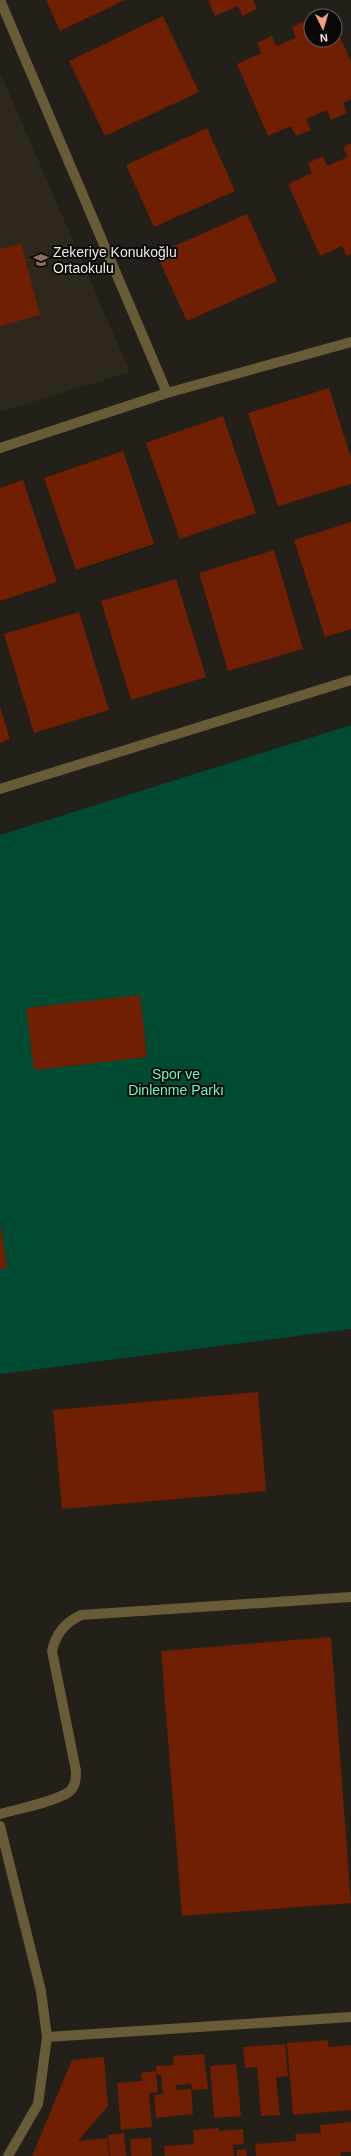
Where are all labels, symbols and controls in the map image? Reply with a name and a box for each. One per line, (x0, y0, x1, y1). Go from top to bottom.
north arrow (303, 8, 343, 48)
text: N (319, 32, 328, 44)
place label: Zekeriye Konukoğlu Ortaokulu (53, 244, 177, 276)
school or university icon: Zekeriye Konukoğlu Ortaokulu (32, 251, 50, 269)
park label: Spor ve Dinlenme Parkı (128, 1066, 224, 1098)

